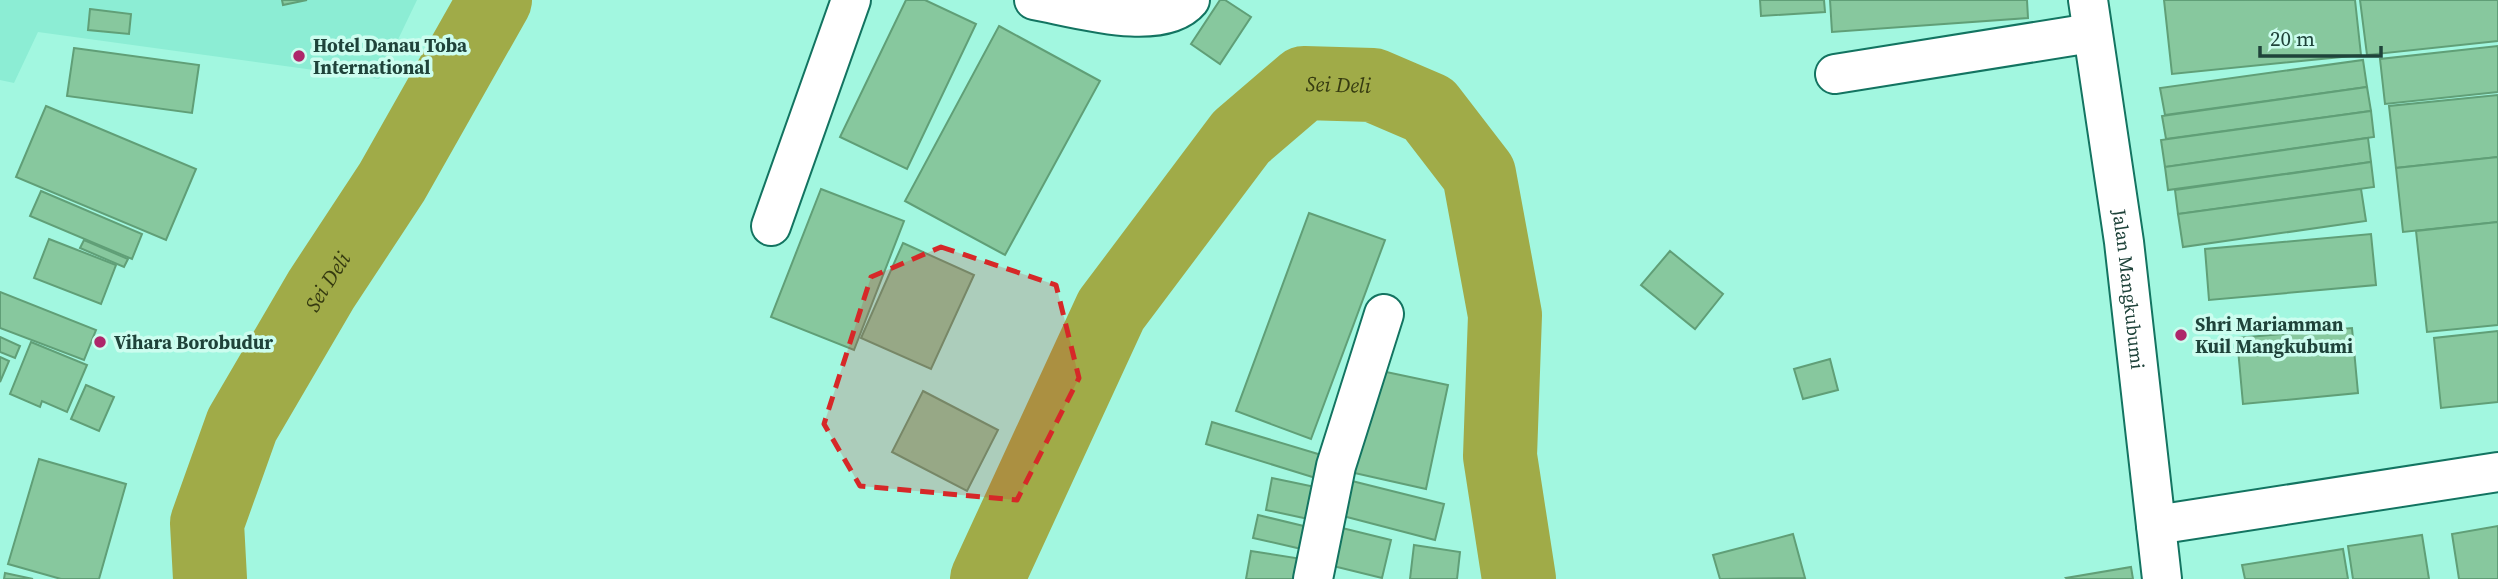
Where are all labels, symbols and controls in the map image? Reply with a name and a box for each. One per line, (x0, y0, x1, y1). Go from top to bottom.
scale bar (2260, 14, 2381, 58)
text: 20 m (2270, 24, 2315, 53)
place label: Hotel Danau Toba International (313, 32, 468, 80)
marker: Hotel Danau Toba International (291, 48, 307, 64)
water label: Sei Deli (1305, 69, 1372, 99)
street label: Jalan Mangkubumi (2106, 206, 2151, 371)
water label: Sei Deli (297, 246, 357, 316)
place label: Shri Mariamman Kuil Mangkubumi (2195, 311, 2353, 359)
marker: Shri Mariamman Kuil Mangkubumi (2173, 327, 2189, 343)
place label: Vihara Borobudur (114, 329, 273, 355)
marker: Vihara Borobudur (92, 334, 108, 350)

